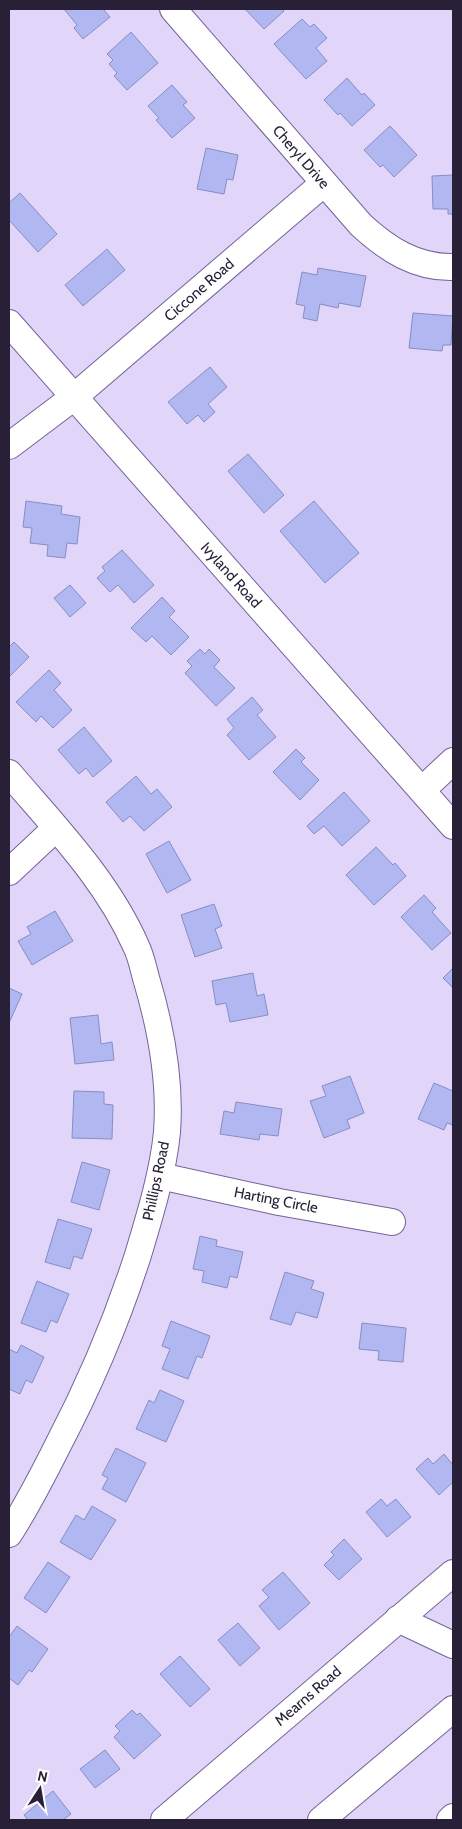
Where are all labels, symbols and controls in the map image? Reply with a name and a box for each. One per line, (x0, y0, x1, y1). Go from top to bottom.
street label: Cheryl Drive (269, 122, 334, 193)
street label: Ciccone Road (160, 255, 238, 325)
street label: Ivyland Road (197, 539, 265, 611)
street label: Phillips Road (139, 1140, 173, 1222)
street label: Harting Circle (232, 1183, 320, 1217)
street label: Mearns Road (271, 1662, 345, 1730)
north arrow (15, 1764, 65, 1814)
text: N (36, 1766, 49, 1786)

